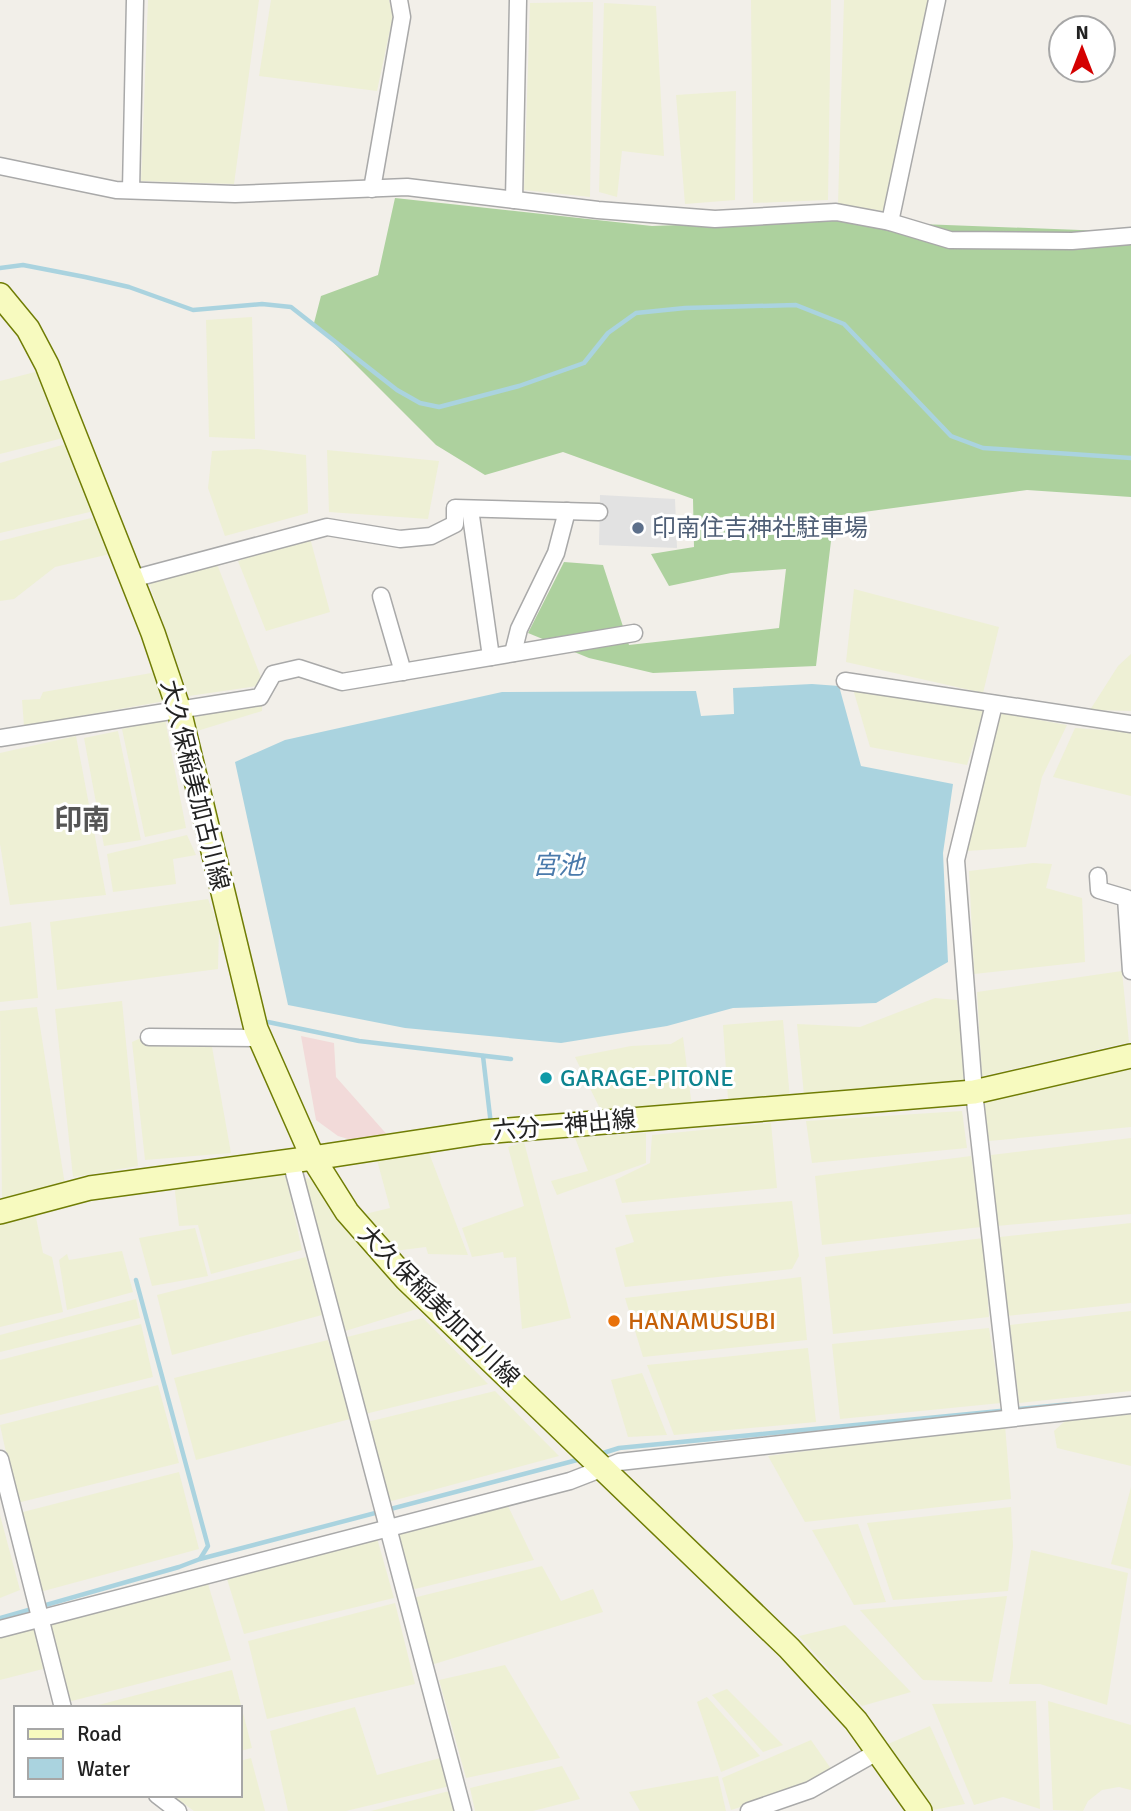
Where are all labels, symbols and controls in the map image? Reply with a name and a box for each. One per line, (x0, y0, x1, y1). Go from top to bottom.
north arrow (1047, 14, 1117, 84)
text: N (1075, 21, 1089, 45)
place label: 印南住吉神社駐車場 (652, 513, 868, 543)
marker: 印南住吉神社駐車場 (630, 520, 646, 536)
street label: 大久保稲美加古川線 (154, 677, 236, 893)
district label: 印南 (54, 803, 110, 837)
water label: 宮池 (532, 850, 587, 882)
place label: GARAGE-PITONE (560, 1063, 734, 1093)
marker: GARAGE-PITONE (538, 1070, 554, 1086)
street label: 六分一神出線 (491, 1104, 637, 1146)
street label: 大久保稲美加古川線 (352, 1219, 526, 1393)
place label: HANAMUSUBI (628, 1306, 776, 1336)
marker: HANAMUSUBI (606, 1313, 622, 1329)
legend (14, 1706, 242, 1797)
text: Road (77, 1721, 122, 1747)
text: Water (77, 1756, 130, 1782)

